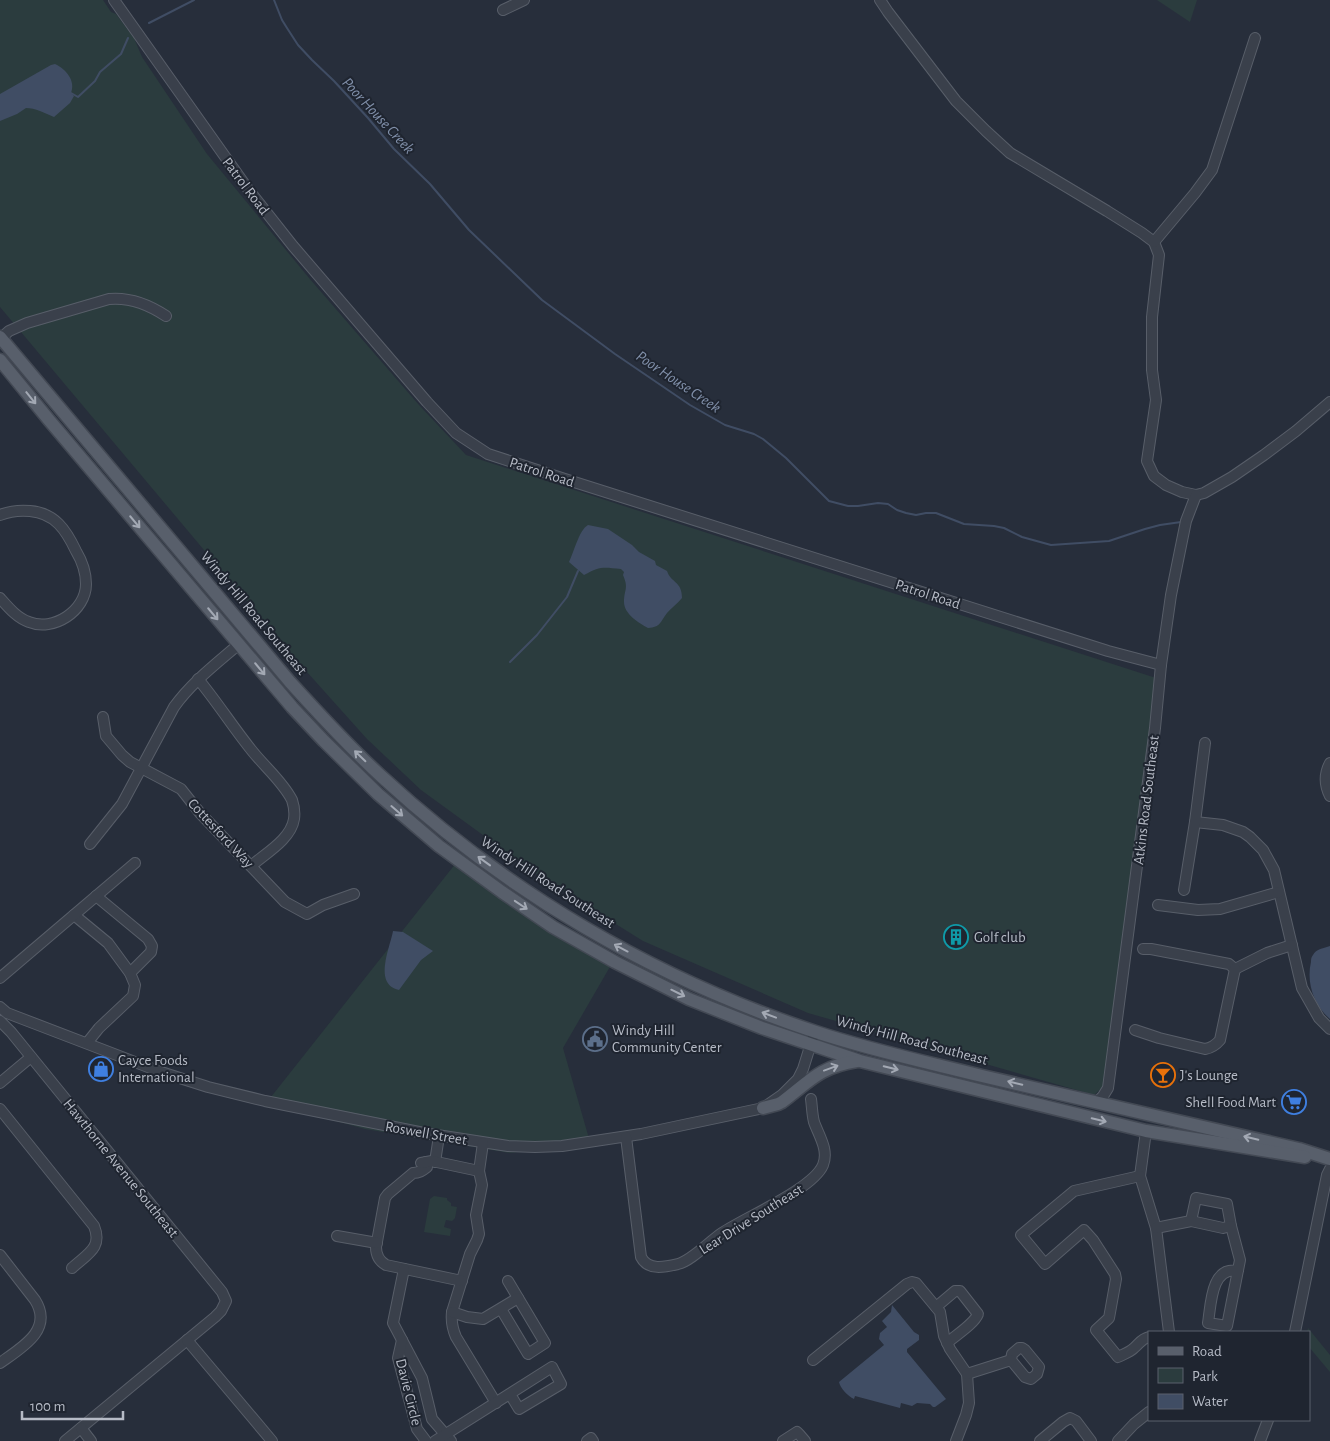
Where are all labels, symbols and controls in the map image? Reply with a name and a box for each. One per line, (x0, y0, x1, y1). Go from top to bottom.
water label: Poor House Creek (339, 74, 418, 157)
street label: Patrol Road (219, 155, 272, 218)
water label: Poor House Creek (633, 348, 724, 416)
one-way arrow (25, 391, 36, 404)
street label: Patrol Road (508, 455, 576, 490)
one-way arrow (130, 516, 141, 529)
street label: Windy Hill Road Southeast (198, 549, 310, 678)
street label: Patrol Road (894, 577, 962, 612)
one-way arrow (207, 607, 219, 620)
one-way arrow (255, 663, 266, 676)
street label: Atkins Road Southeast (1131, 734, 1162, 866)
one-way arrow (354, 750, 366, 762)
street label: Cottesford Way (185, 796, 257, 871)
one-way arrow (391, 805, 404, 817)
street label: Windy Hill Road Southeast (478, 834, 617, 931)
one-way arrow (477, 856, 491, 866)
one-way arrow (514, 900, 528, 910)
building icon: Golf club (943, 924, 969, 950)
place label: Golf club (974, 930, 1026, 945)
one-way arrow (614, 943, 629, 952)
one-way arrow (670, 988, 685, 998)
one-way arrow (762, 1009, 777, 1019)
street label: Windy Hill Road Southeast (835, 1013, 989, 1068)
place label: Windy Hill Community Center (612, 1023, 722, 1055)
public building icon: Windy Hill Community Center (582, 1026, 608, 1052)
place label: Cayce Foods International (118, 1053, 195, 1085)
shop icon: Cayce Foods International (88, 1056, 114, 1082)
bar icon: J's Lounge (1150, 1062, 1176, 1088)
one-way arrow (823, 1063, 838, 1072)
one-way arrow (882, 1064, 898, 1074)
place label: J's Lounge (1180, 1068, 1238, 1083)
one-way arrow (1007, 1078, 1023, 1087)
supermarket icon: Shell Food Mart (1281, 1089, 1307, 1115)
place label: Shell Food Mart (1185, 1095, 1276, 1110)
street label: Hawthorne Avenue Southeast (60, 1096, 181, 1241)
one-way arrow (1091, 1116, 1107, 1125)
street label: Roswell Street (384, 1119, 468, 1148)
one-way arrow (1244, 1133, 1260, 1142)
street label: Lear Drive Southeast (697, 1181, 806, 1257)
legend (1148, 1331, 1310, 1421)
text: Road (1192, 1344, 1222, 1359)
street label: Davie Circle (393, 1357, 424, 1427)
text: Park (1192, 1369, 1218, 1384)
scale bar (22, 1388, 124, 1420)
text: Water (1192, 1394, 1228, 1409)
text: 100 m (30, 1399, 65, 1414)

